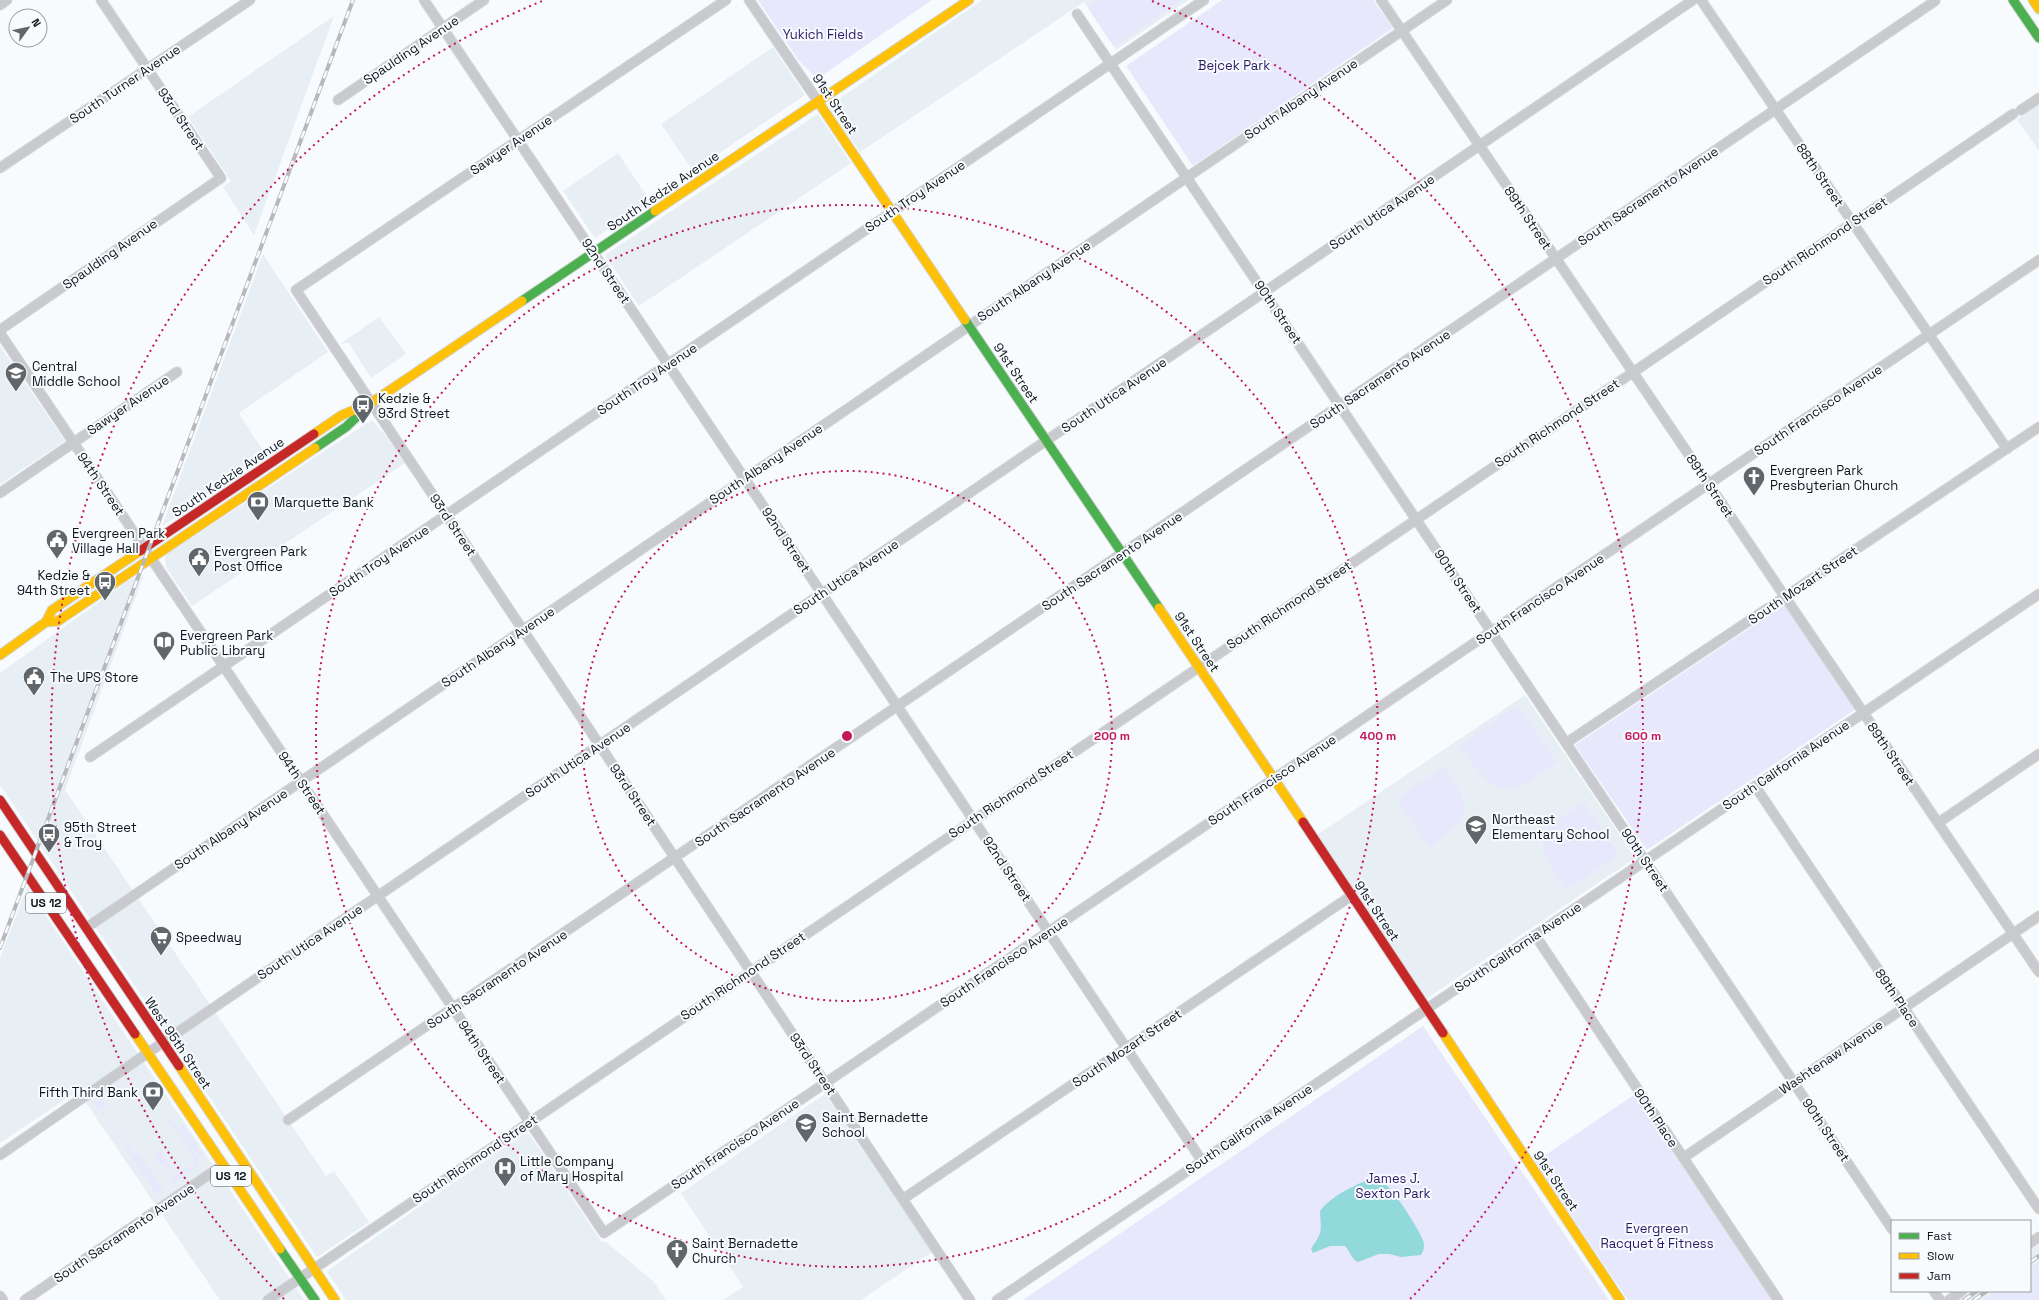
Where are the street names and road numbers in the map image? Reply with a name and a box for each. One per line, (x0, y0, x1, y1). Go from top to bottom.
street label: Spaulding Avenue (360, 12, 462, 88)
street label: South Turner Avenue (66, 41, 184, 127)
street label: South Albany Avenue (1241, 55, 1361, 143)
street label: 91st Street (809, 71, 861, 137)
street label: 93rd Street (154, 84, 208, 154)
street label: Sawyer Avenue (467, 111, 555, 179)
street label: 88th Street (1792, 140, 1848, 210)
street label: South Sacramento Avenue (1574, 143, 1722, 249)
street label: South Kedzie Avenue (604, 147, 722, 235)
street label: South Troy Avenue (862, 156, 968, 236)
street label: South Utica Avenue (1326, 170, 1438, 254)
street label: 89th Street (1501, 183, 1555, 253)
street label: South Richmond Street (1759, 193, 1891, 289)
street label: Spaulding Avenue (59, 215, 161, 293)
street label: 92nd Street (578, 235, 634, 307)
street label: South Albany Avenue (974, 237, 1094, 325)
street label: 90th Street (1250, 277, 1306, 347)
street label: South Sacramento Avenue (1306, 326, 1454, 432)
street label: South Troy Avenue (594, 339, 700, 419)
street label: 91st Street (990, 340, 1042, 406)
street label: South Utica Avenue (1058, 353, 1170, 437)
street label: South Francisco Avenue (1751, 361, 1885, 459)
street label: Sawyer Avenue (84, 371, 172, 439)
street label: South Richmond Street (1491, 375, 1623, 471)
street label: South Albany Avenue (706, 420, 826, 508)
street label: South Kedzie Avenue (169, 433, 287, 521)
street label: 94th Street (74, 449, 128, 519)
street label: 89th Street (1683, 451, 1737, 521)
street label: 93rd Street (426, 490, 480, 560)
street label: 92nd Street (758, 504, 814, 576)
street label: South Sacramento Avenue (1038, 508, 1186, 614)
street label: South Troy Avenue (326, 521, 432, 601)
street label: South Utica Avenue (790, 535, 902, 619)
street label: South Mozart Street (1745, 542, 1861, 628)
street label: 90th Street (1430, 546, 1486, 616)
street label: South Francisco Avenue (1473, 550, 1607, 648)
street label: South Richmond Street (1223, 557, 1355, 653)
street label: South Albany Avenue (438, 603, 558, 691)
street label: 91st Street (1171, 609, 1223, 675)
street label: South California Avenue (1719, 716, 1853, 814)
street label: South Utica Avenue (522, 718, 634, 802)
street label: 89th Street (1864, 719, 1918, 789)
street label: South Francisco Avenue (1205, 731, 1339, 829)
street label: South Sacramento Avenue (691, 744, 839, 850)
street label: South Richmond Street (945, 746, 1077, 842)
street label: 94th Street (275, 748, 329, 818)
street label: 93rd Street (606, 760, 660, 830)
street label: South Albany Avenue (171, 785, 291, 873)
street label: 90th Street (1617, 825, 1673, 895)
street label: 92nd Street (979, 833, 1035, 905)
street label: 91st Street (1351, 878, 1403, 944)
road number: US 12 (26, 893, 66, 913)
street label: South California Avenue (1451, 898, 1585, 996)
street label: South Utica Avenue (254, 900, 366, 984)
street label: South Francisco Avenue (937, 913, 1071, 1011)
street label: South Sacramento Avenue (423, 926, 571, 1032)
street label: South Richmond Street (677, 928, 809, 1024)
street label: 89th Place (1871, 965, 1923, 1031)
street label: West 95th Street (141, 994, 215, 1092)
street label: South Mozart Street (1069, 1005, 1185, 1091)
street label: Washtenaw Avenue (1776, 1016, 1886, 1098)
street label: 94th Street (455, 1017, 509, 1087)
street label: 93rd Street (786, 1029, 840, 1099)
street label: South California Avenue (1182, 1080, 1316, 1178)
street label: 90th Place (1630, 1085, 1682, 1151)
street label: South Francisco Avenue (668, 1095, 802, 1193)
street label: 90th Street (1798, 1095, 1854, 1165)
street label: South Richmond Street (409, 1111, 541, 1207)
street label: 91st Street (1530, 1148, 1582, 1214)
road number: US 12 (211, 1166, 251, 1186)
street label: South Sacramento Avenue (50, 1180, 198, 1286)

